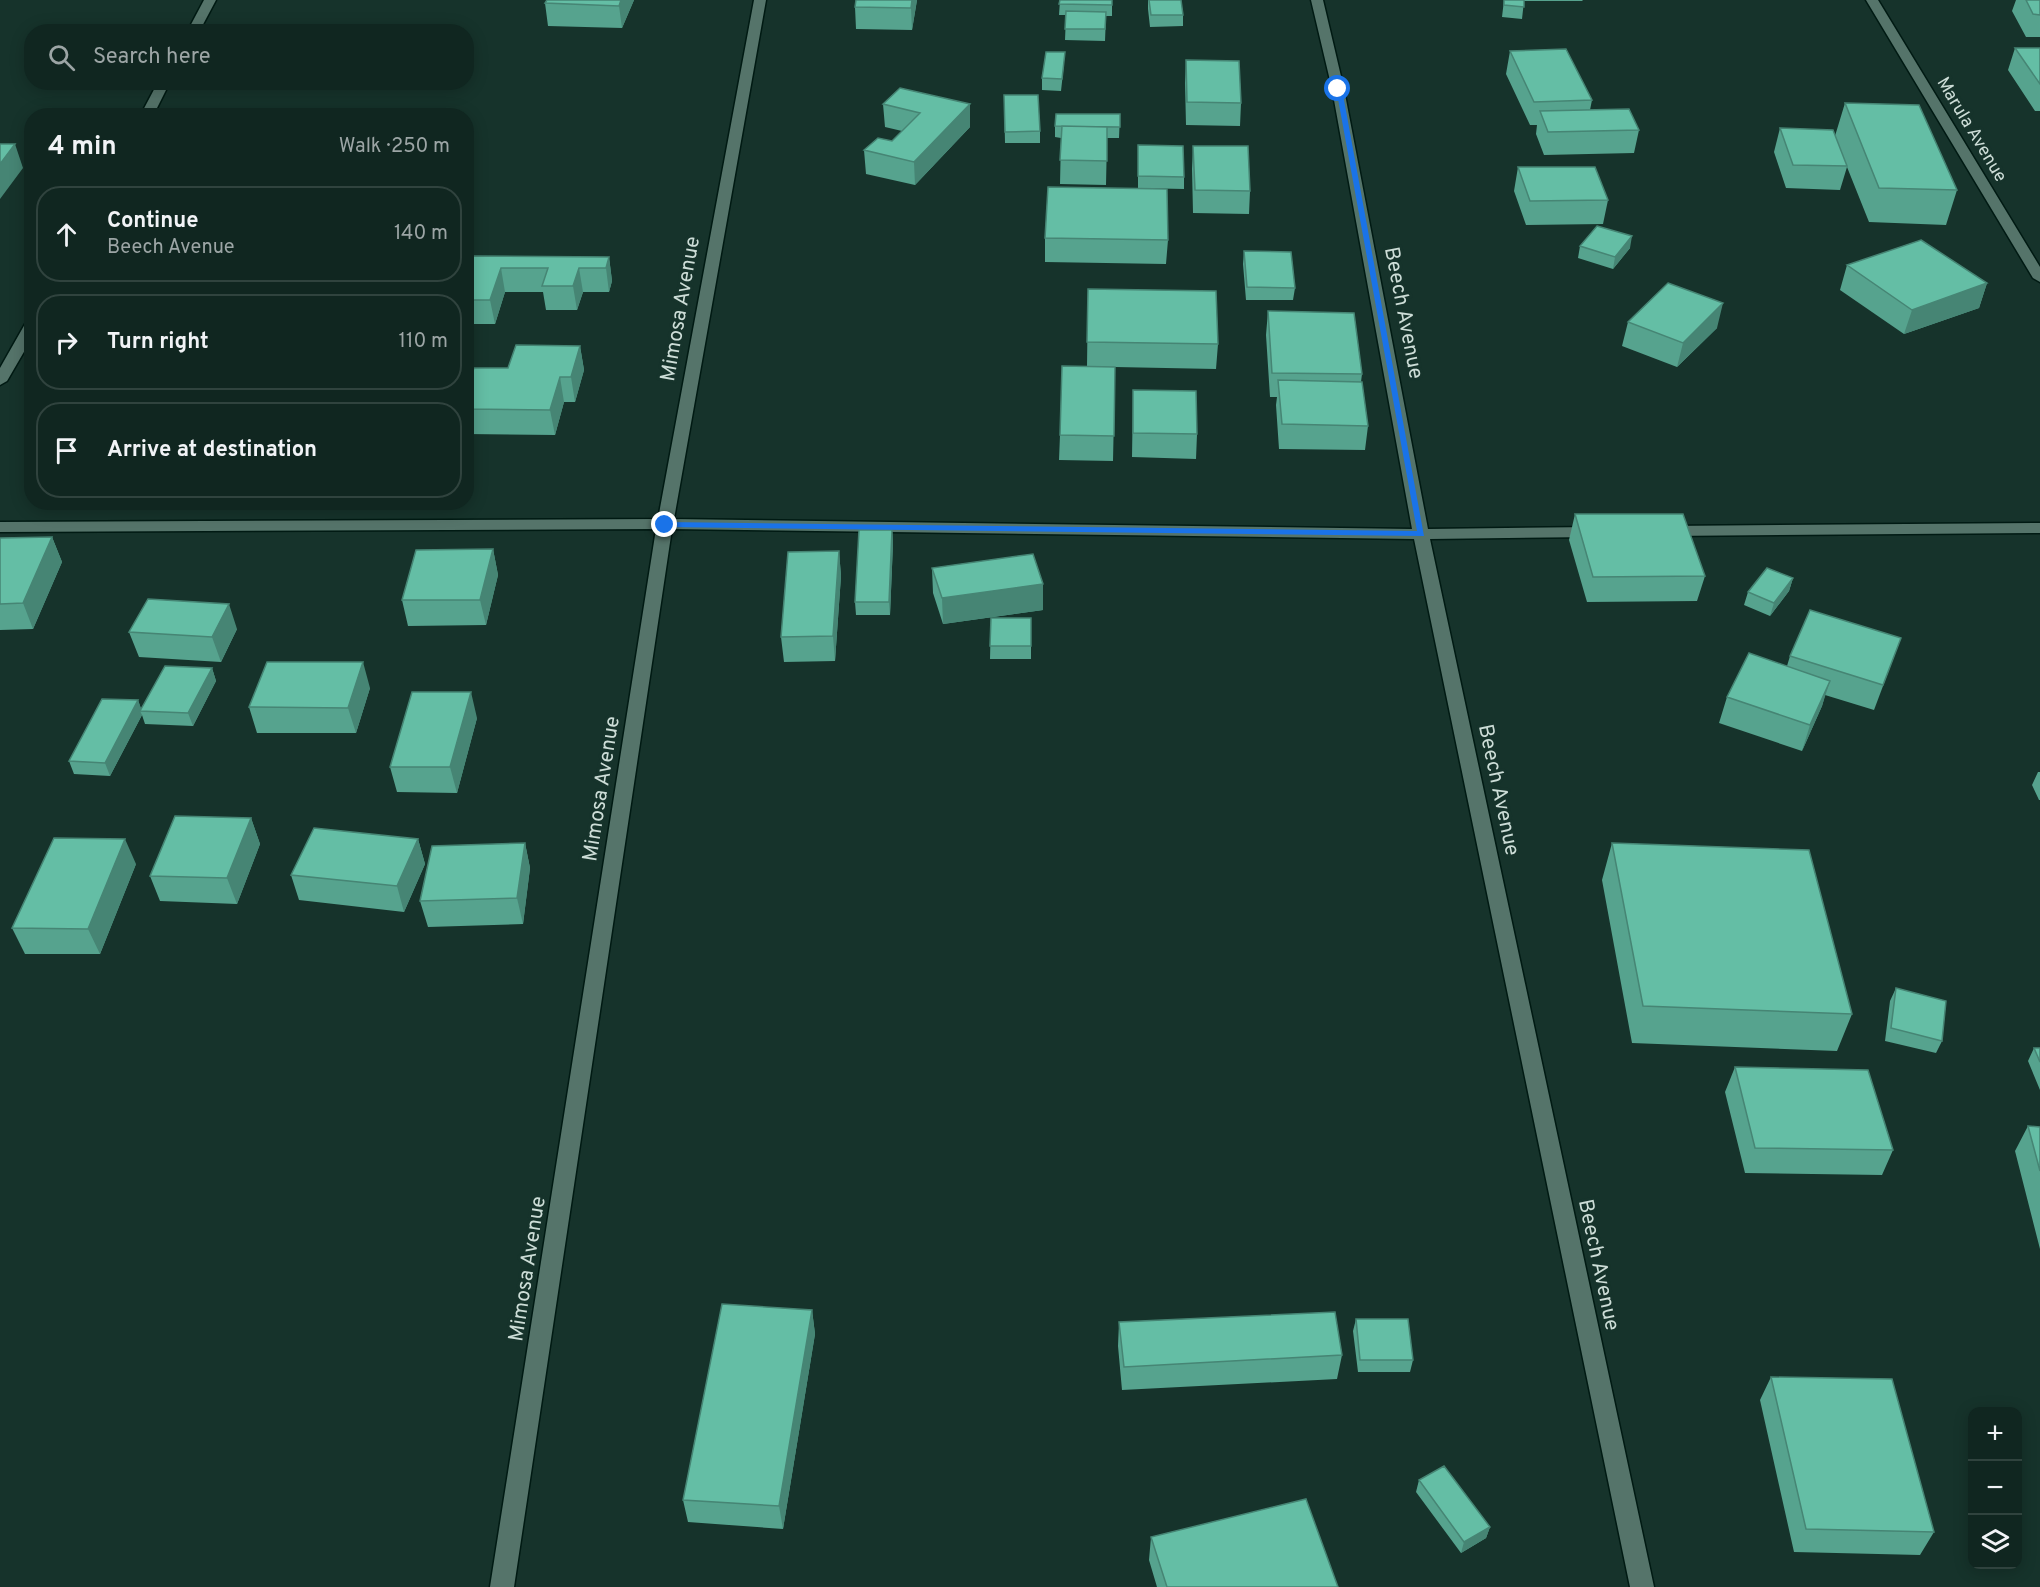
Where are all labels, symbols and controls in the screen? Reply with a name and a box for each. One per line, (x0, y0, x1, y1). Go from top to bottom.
search box (24, 24, 474, 90)
icon: search (45, 41, 78, 74)
text: Search here (93, 44, 211, 71)
street label: Marula Avenue (1931, 73, 2011, 187)
route start (1324, 75, 1350, 101)
text: 4 min (48, 131, 117, 164)
text: Walk · 250 m (339, 134, 450, 160)
text: Continue (107, 208, 198, 235)
icon: ahead (50, 218, 83, 251)
text: 140 m (394, 221, 448, 247)
street label: Mimosa Avenue (655, 234, 707, 384)
text: Beech Avenue (107, 235, 235, 261)
street label: Beech Avenue (1377, 245, 1429, 381)
icon: right (50, 326, 83, 359)
text: Turn right (107, 329, 209, 356)
text: 110 m (399, 329, 448, 355)
icon: arrive (50, 434, 83, 467)
text: Arrive at destination (107, 437, 317, 464)
route end (651, 511, 677, 537)
street label: Mimosa Avenue (577, 714, 627, 864)
street label: Beech Avenue (1471, 722, 1525, 858)
street label: Mimosa Avenue (503, 1194, 553, 1344)
street label: Beech Avenue (1571, 1197, 1625, 1333)
map controls (1968, 1407, 2022, 1569)
button: + (1968, 1407, 2022, 1461)
button: − (1968, 1461, 2022, 1515)
button: layers (1968, 1515, 2022, 1569)

